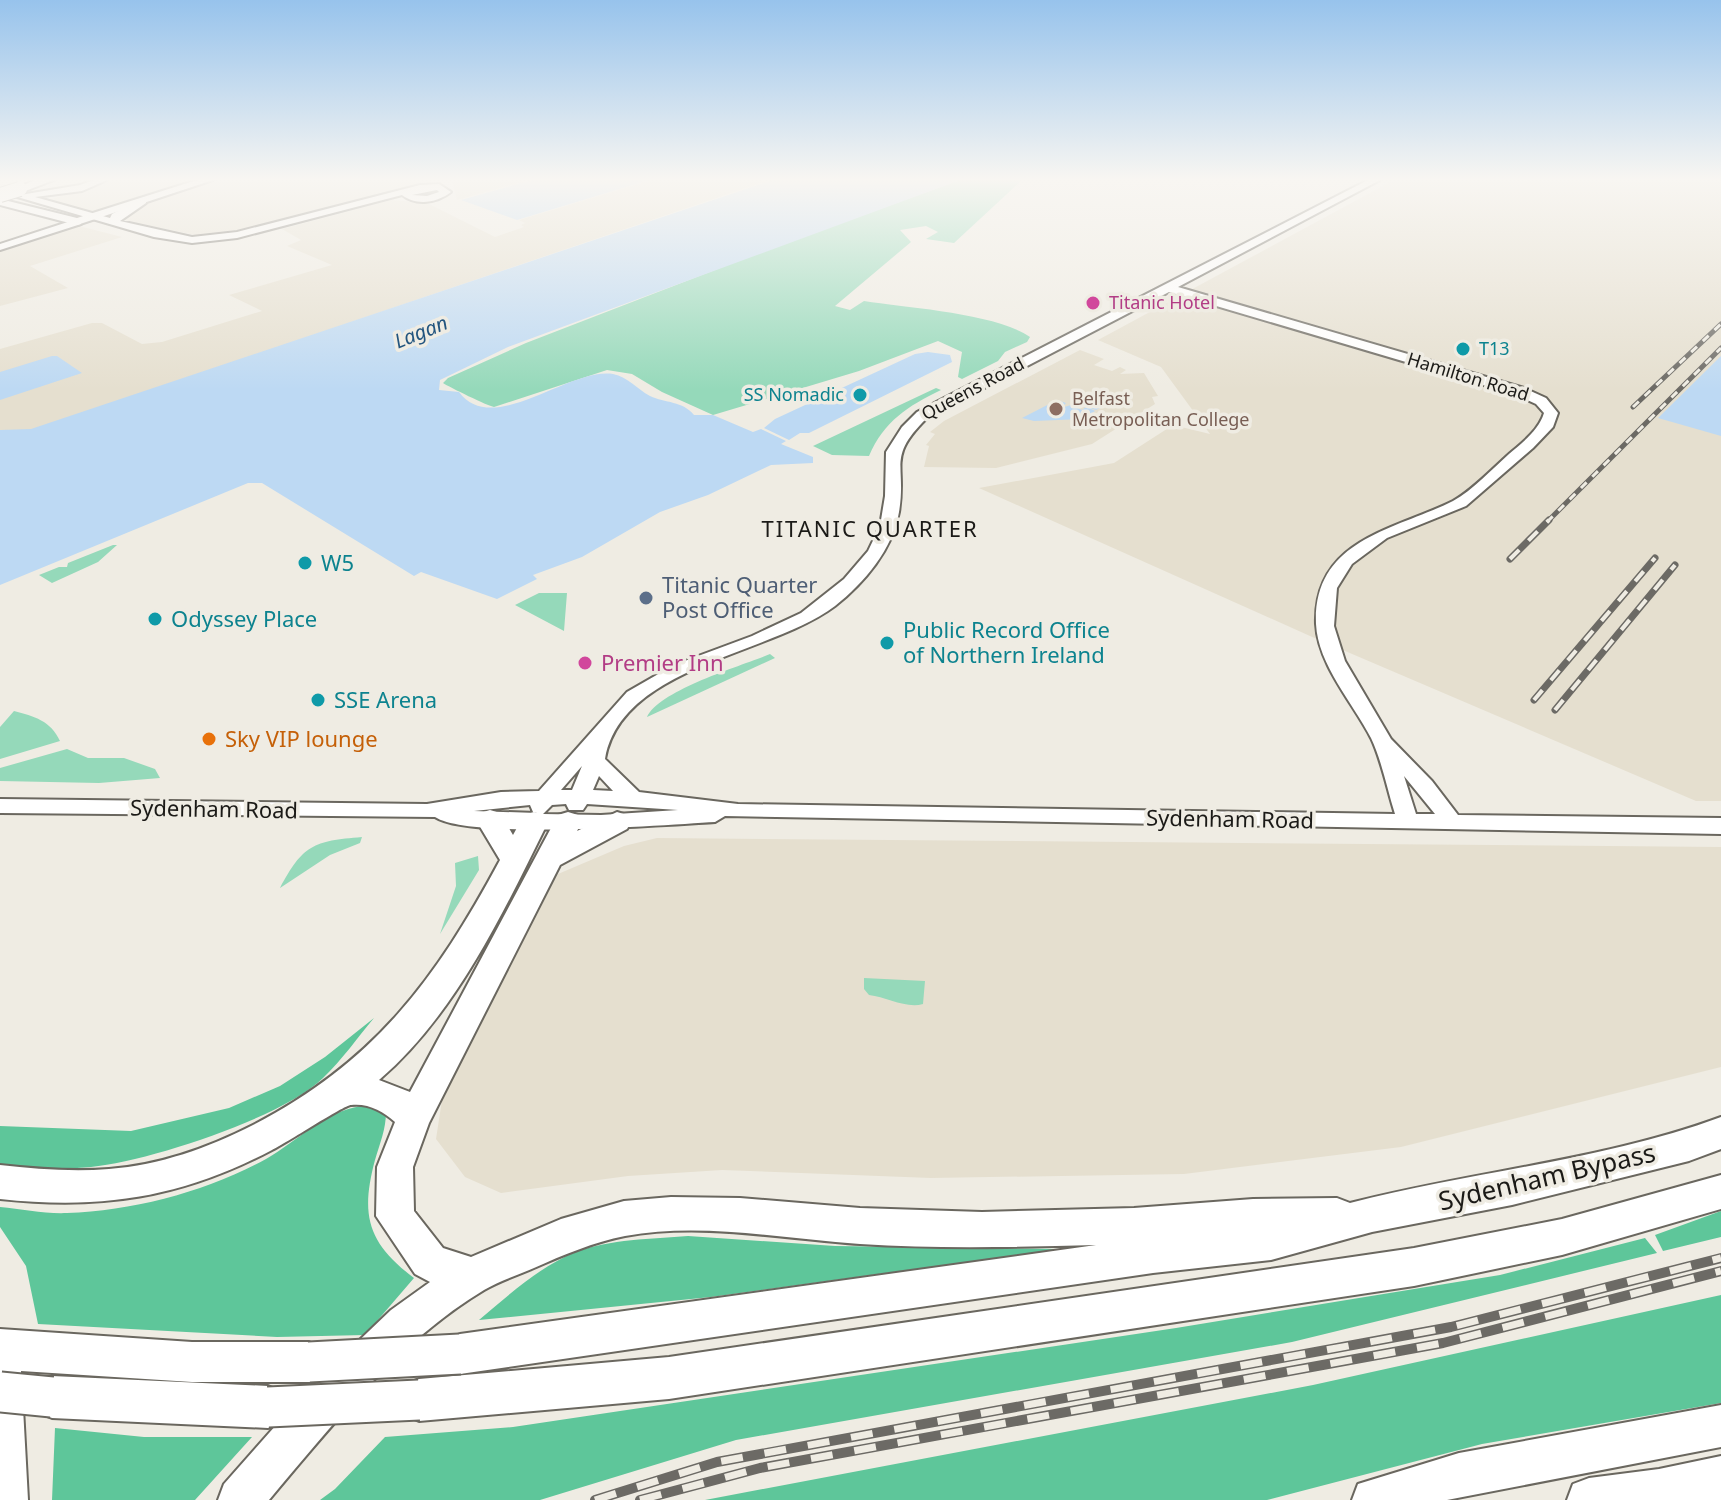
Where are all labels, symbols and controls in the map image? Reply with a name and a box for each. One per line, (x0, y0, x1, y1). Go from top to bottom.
place label: Titanic Hotel (1109, 290, 1215, 314)
marker: Titanic Hotel (1084, 294, 1102, 312)
water label: Lagan (390, 309, 452, 354)
place label: T13 (1479, 336, 1510, 360)
marker: T13 (1454, 340, 1472, 358)
street label: Hamilton Road (1405, 346, 1532, 406)
street label: Queens Road (917, 351, 1028, 425)
place label: SS Nomadic (744, 382, 844, 406)
marker: SS Nomadic (851, 386, 869, 404)
place label: Belfast Metropolitan College (1072, 386, 1250, 431)
marker: Belfast Metropolitan College (1047, 400, 1065, 418)
district label: TITANIC QUARTER (761, 513, 979, 543)
place label: W5 (321, 547, 354, 577)
marker: W5 (296, 554, 314, 572)
place label: Titanic Quarter Post Office (662, 569, 817, 624)
marker: Titanic Quarter Post Office (637, 589, 655, 607)
place label: Odyssey Place (171, 603, 317, 633)
marker: Odyssey Place (146, 610, 164, 628)
place label: Public Record Office of Northern Ireland (903, 614, 1110, 669)
marker: Public Record Office of Northern Ireland (878, 634, 896, 652)
place label: Premier Inn (601, 647, 723, 677)
marker: Premier Inn (576, 654, 594, 672)
place label: SSE Arena (334, 684, 437, 714)
marker: SSE Arena (309, 691, 327, 709)
place label: Sky VIP lounge (225, 723, 378, 753)
marker: Sky VIP lounge (200, 730, 218, 748)
street label: Sydenham Road (130, 792, 298, 824)
street label: Sydenham Road (1146, 802, 1314, 834)
street label: Sydenham Bypass (1435, 1134, 1659, 1218)

